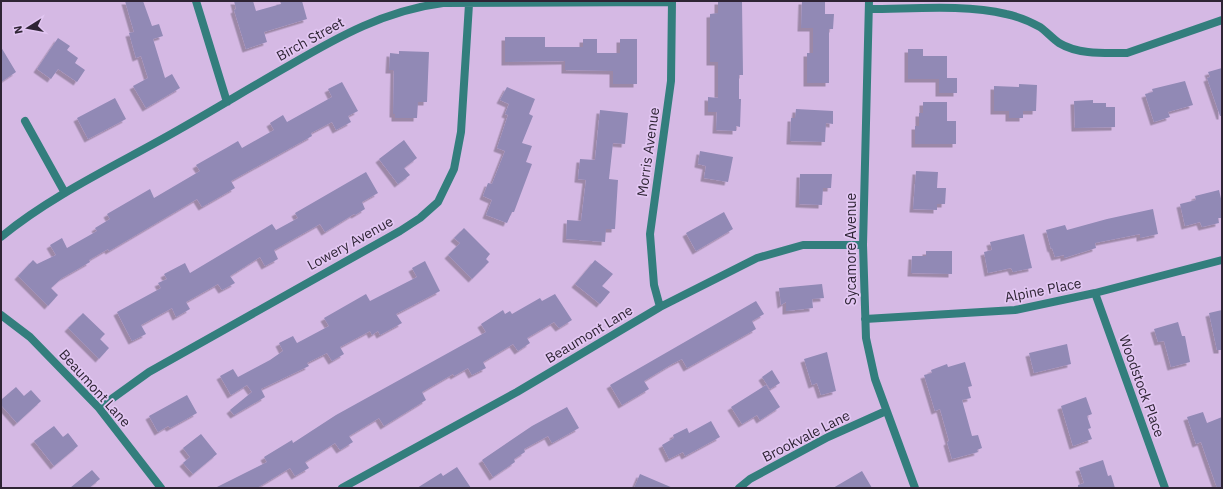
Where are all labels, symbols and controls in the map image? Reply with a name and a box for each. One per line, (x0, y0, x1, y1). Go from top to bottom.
north arrow (8, 8, 48, 48)
street label: Birch Street (273, 13, 347, 65)
text: N (11, 25, 26, 35)
street label: Morris Avenue (633, 106, 663, 198)
street label: Sycamore Avenue (842, 192, 860, 305)
street label: Lowery Avenue (304, 212, 396, 274)
street label: Alpine Place (1003, 274, 1083, 306)
street label: Beaumont Lane (542, 301, 636, 367)
street label: Woodstock Place (1115, 332, 1169, 440)
street label: Beaumont Lane (55, 345, 135, 431)
street label: Brookvale Lane (759, 406, 853, 466)

